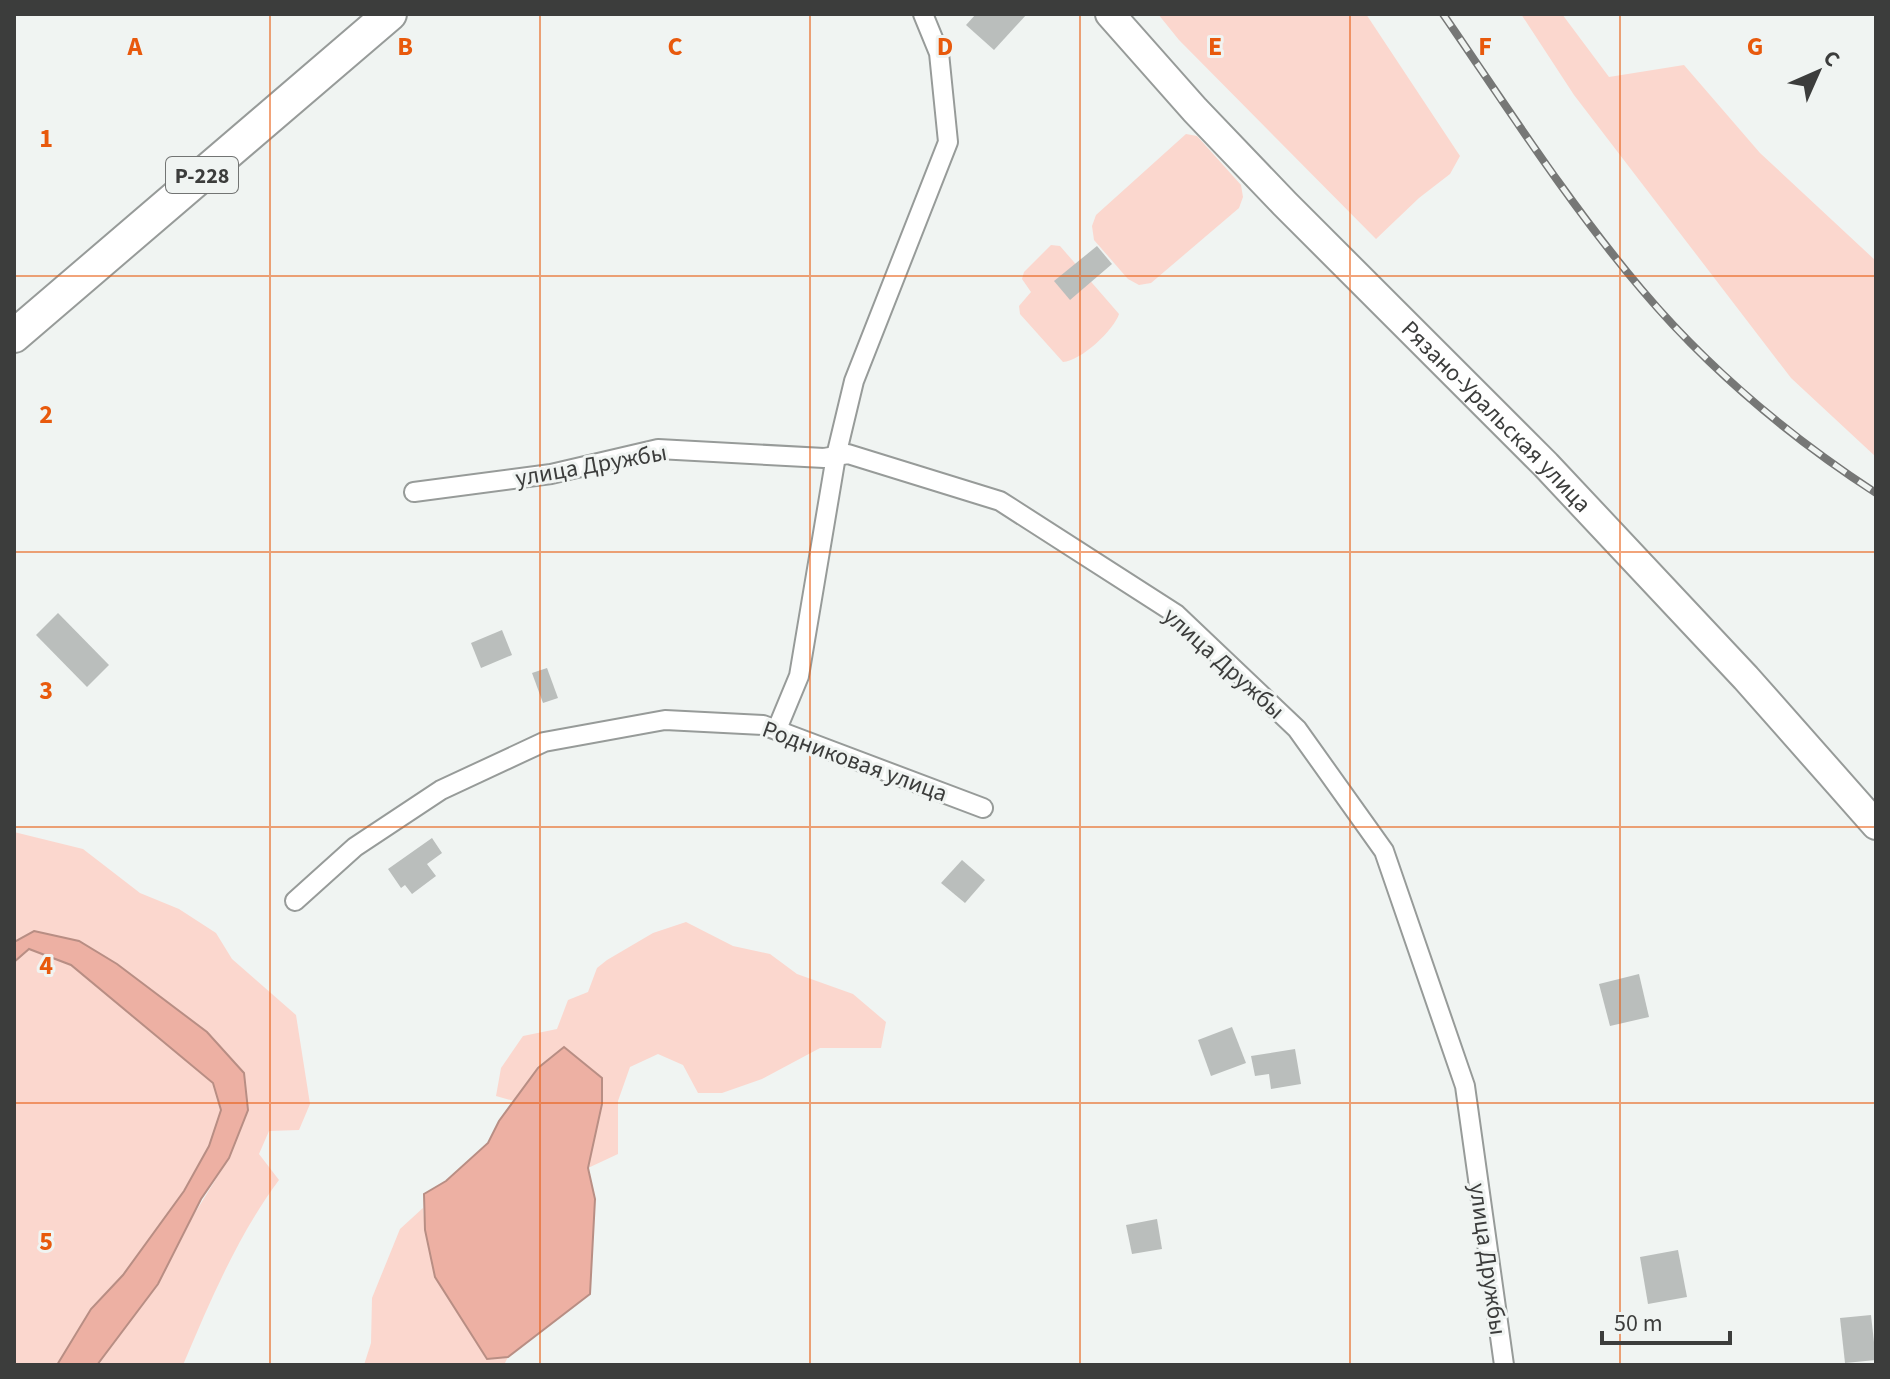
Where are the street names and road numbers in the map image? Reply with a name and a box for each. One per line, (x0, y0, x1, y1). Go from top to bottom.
road number: Р-228 (166, 157, 238, 193)
street label: Рязано-Уральская улица (1393, 313, 1599, 521)
street label: улица Дружбы (513, 435, 670, 496)
street label: улица Дружбы (1155, 599, 1292, 728)
street label: Родниковая улица (757, 712, 952, 811)
street label: улица Дружбы (1460, 1181, 1516, 1337)

